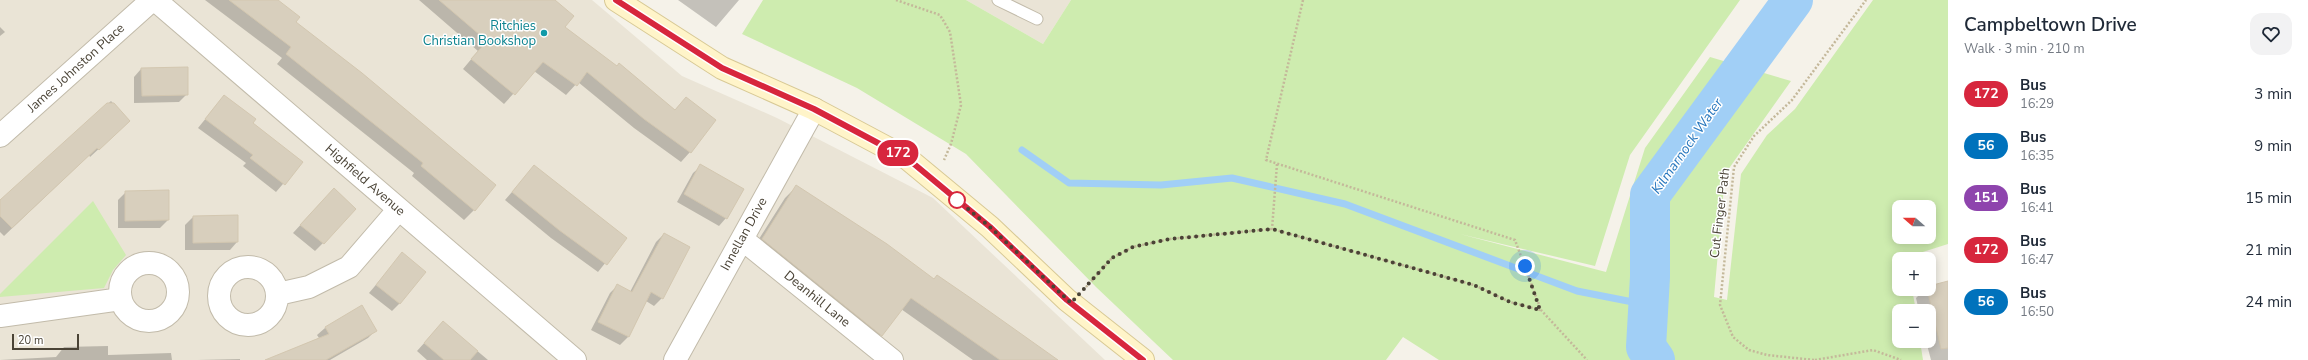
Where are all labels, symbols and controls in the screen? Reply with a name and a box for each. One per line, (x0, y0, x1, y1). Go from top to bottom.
text: Campbeltown Drive (1964, 12, 2137, 38)
button: heart (2250, 13, 2292, 55)
place label: Ritchies Christian Bookshop (423, 17, 536, 50)
street label: James Johnston Place (23, 19, 129, 117)
marker: Ritchies Christian Bookshop (539, 28, 549, 38)
text: Walk · 3 min · 210 m (1964, 40, 2085, 58)
text: Bus (2020, 75, 2046, 95)
text: 172 (1973, 84, 1999, 103)
text: 3 min (2254, 84, 2292, 104)
water label: Kilmarnock Water (1647, 94, 1728, 198)
text: 16:29 (2020, 95, 2054, 113)
text: Bus (2020, 127, 2046, 147)
text: 56 (1978, 136, 1994, 155)
text: 9 min (2254, 136, 2292, 156)
street label: Highfield Avenue (321, 140, 409, 220)
line badge: 172 (875, 140, 921, 166)
text: 172 (885, 143, 911, 162)
text: 16:35 (2020, 147, 2054, 165)
street label: Cut Finger Path (1706, 167, 1734, 259)
text: Bus (2020, 179, 2046, 199)
text: 151 (1973, 188, 1999, 207)
text: 15 min (2245, 188, 2292, 208)
unlabelled marker (948, 191, 966, 209)
street label: Innellan Drive (716, 194, 772, 274)
text: 16:41 (2020, 199, 2054, 217)
north arrow (1892, 200, 1936, 244)
map controls (1892, 200, 1936, 348)
text: Bus (2020, 231, 2046, 251)
text: 172 (1973, 240, 1999, 259)
text: 21 min (2245, 240, 2292, 260)
text: 16:47 (2020, 251, 2054, 269)
button: + (1892, 252, 1936, 296)
your location (1515, 256, 1535, 276)
street label: Deanhill Lane (780, 267, 854, 331)
text: Bus (2020, 283, 2046, 303)
text: 56 (1978, 292, 1994, 311)
text: 24 min (2245, 292, 2292, 312)
text: 16:50 (2020, 303, 2054, 321)
button: − (1892, 304, 1936, 348)
scale bar (12, 332, 79, 351)
text: 20 m (18, 333, 43, 348)

